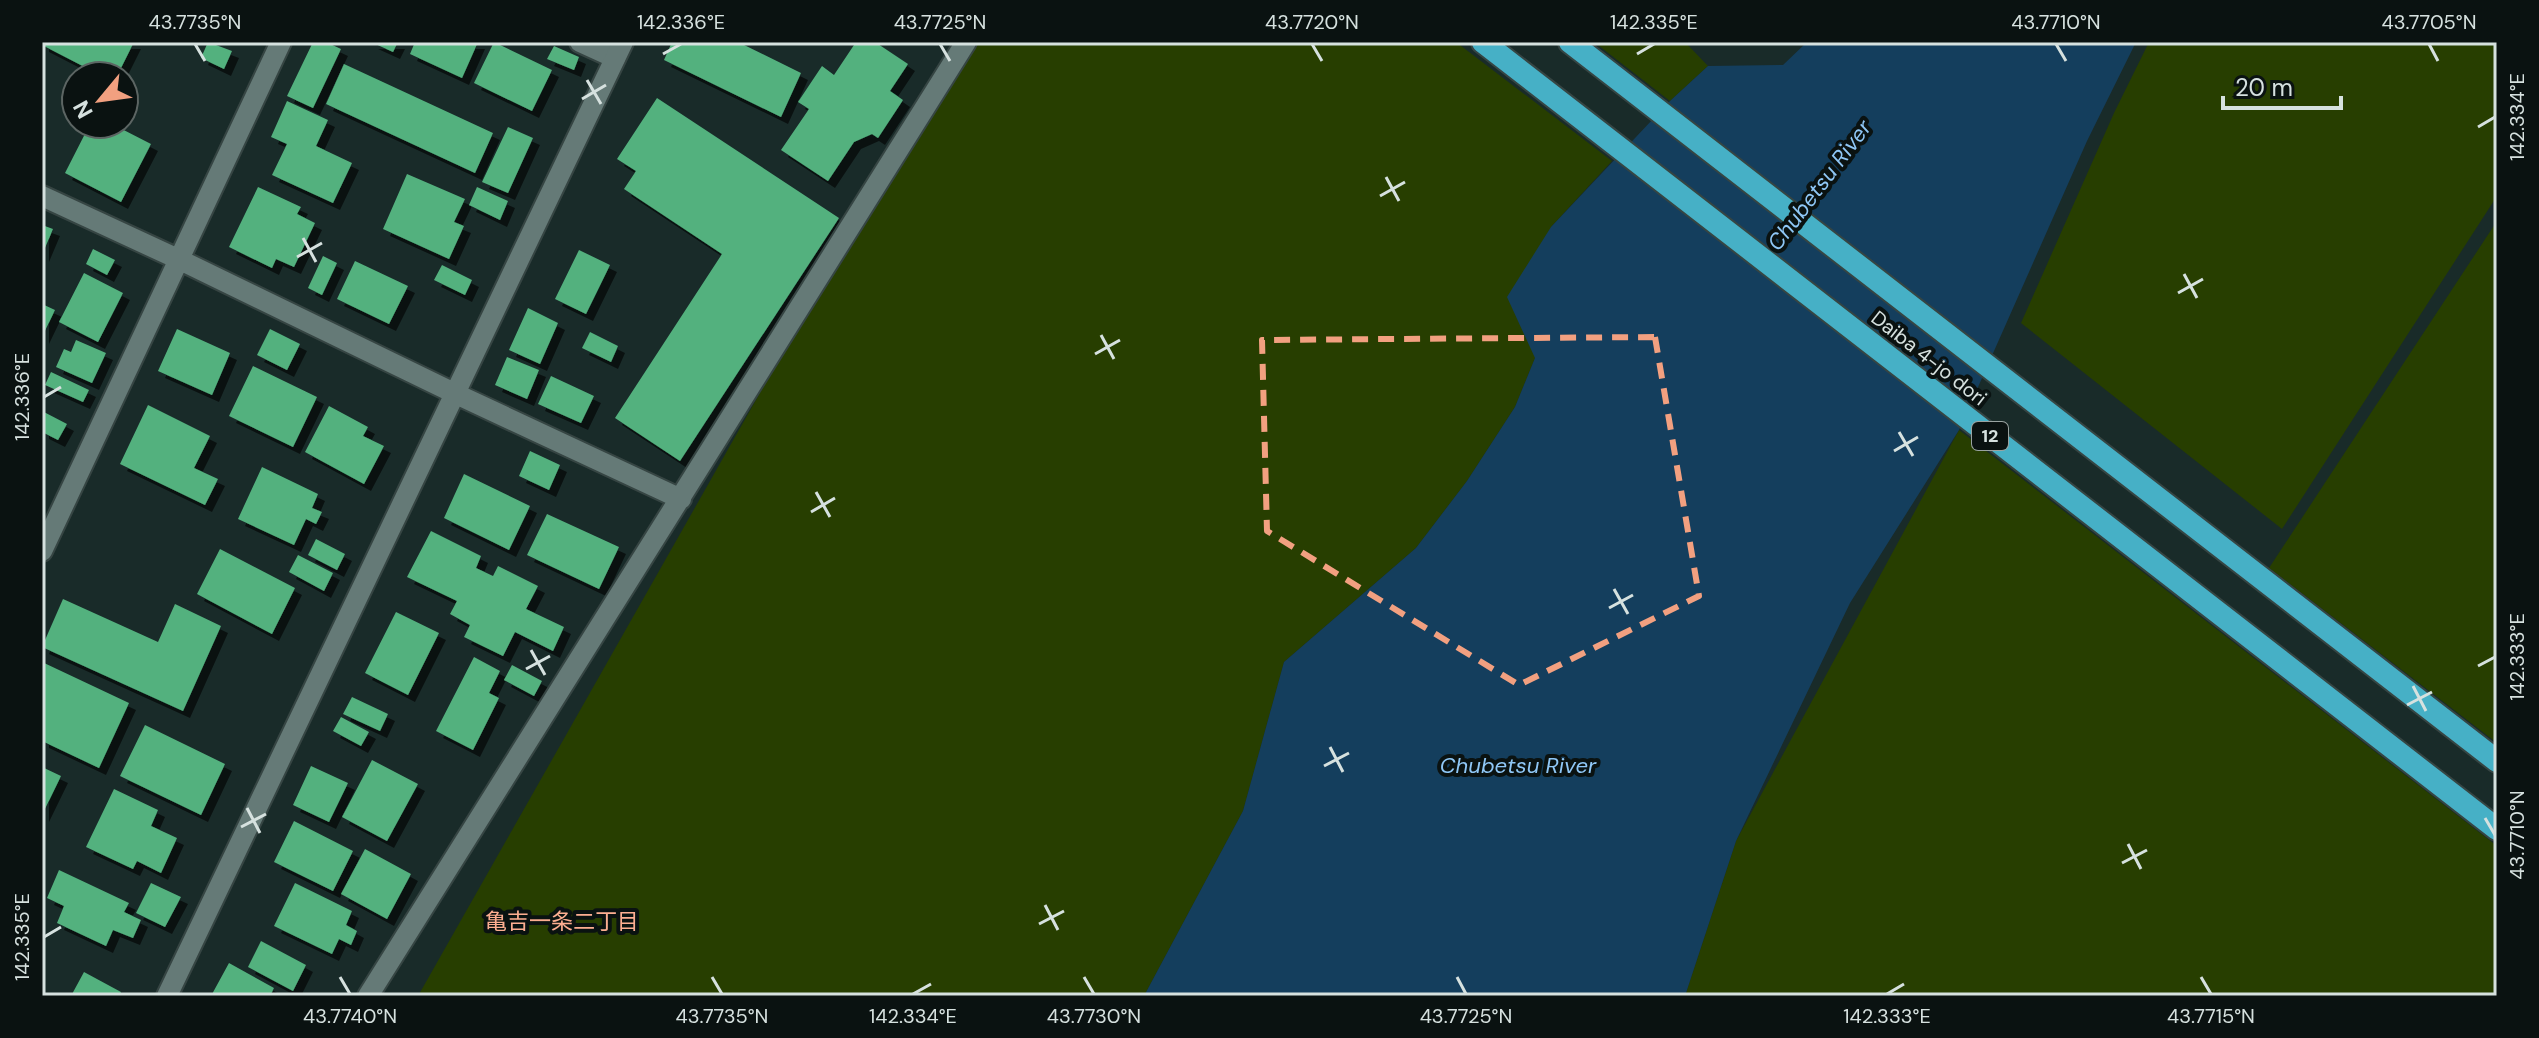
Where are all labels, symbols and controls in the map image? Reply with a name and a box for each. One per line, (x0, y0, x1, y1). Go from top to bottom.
text: 43.7735°N (149, 9, 241, 35)
text: 142.336°E (637, 9, 725, 35)
text: 43.7725°N (894, 9, 986, 35)
text: 43.7720°N (1265, 9, 1359, 35)
text: 142.335°E (1610, 9, 1698, 35)
text: 43.7710°N (2011, 9, 2101, 35)
text: 43.7705°N (2382, 9, 2476, 35)
north arrow (60, 60, 140, 140)
scale bar (2223, 60, 2341, 110)
text: 20 m (2235, 72, 2293, 103)
text: 142.334°E (2504, 73, 2530, 161)
text: N (66, 95, 100, 124)
water label: Chubetsu River (1761, 113, 1879, 256)
street label: Daiba 4-jo dori (1866, 305, 1992, 411)
text: 142.336°E (9, 353, 35, 441)
road number: 12 (1972, 422, 2008, 450)
text: 142.333°E (2504, 613, 2530, 701)
water label: Chubetsu River (1440, 751, 1597, 780)
text: 43.7710°N (2504, 790, 2530, 880)
text: 142.335°E (9, 893, 35, 981)
district label: 亀吉一条二丁目 (485, 907, 639, 936)
text: 43.7740°N (303, 1003, 397, 1029)
text: 43.7735°N (676, 1003, 768, 1029)
text: 142.334°E (869, 1003, 957, 1029)
text: 43.7730°N (1047, 1003, 1141, 1029)
text: 43.7725°N (1420, 1003, 1512, 1029)
text: 142.333°E (1843, 1003, 1931, 1029)
text: 43.7715°N (2167, 1003, 2255, 1029)

